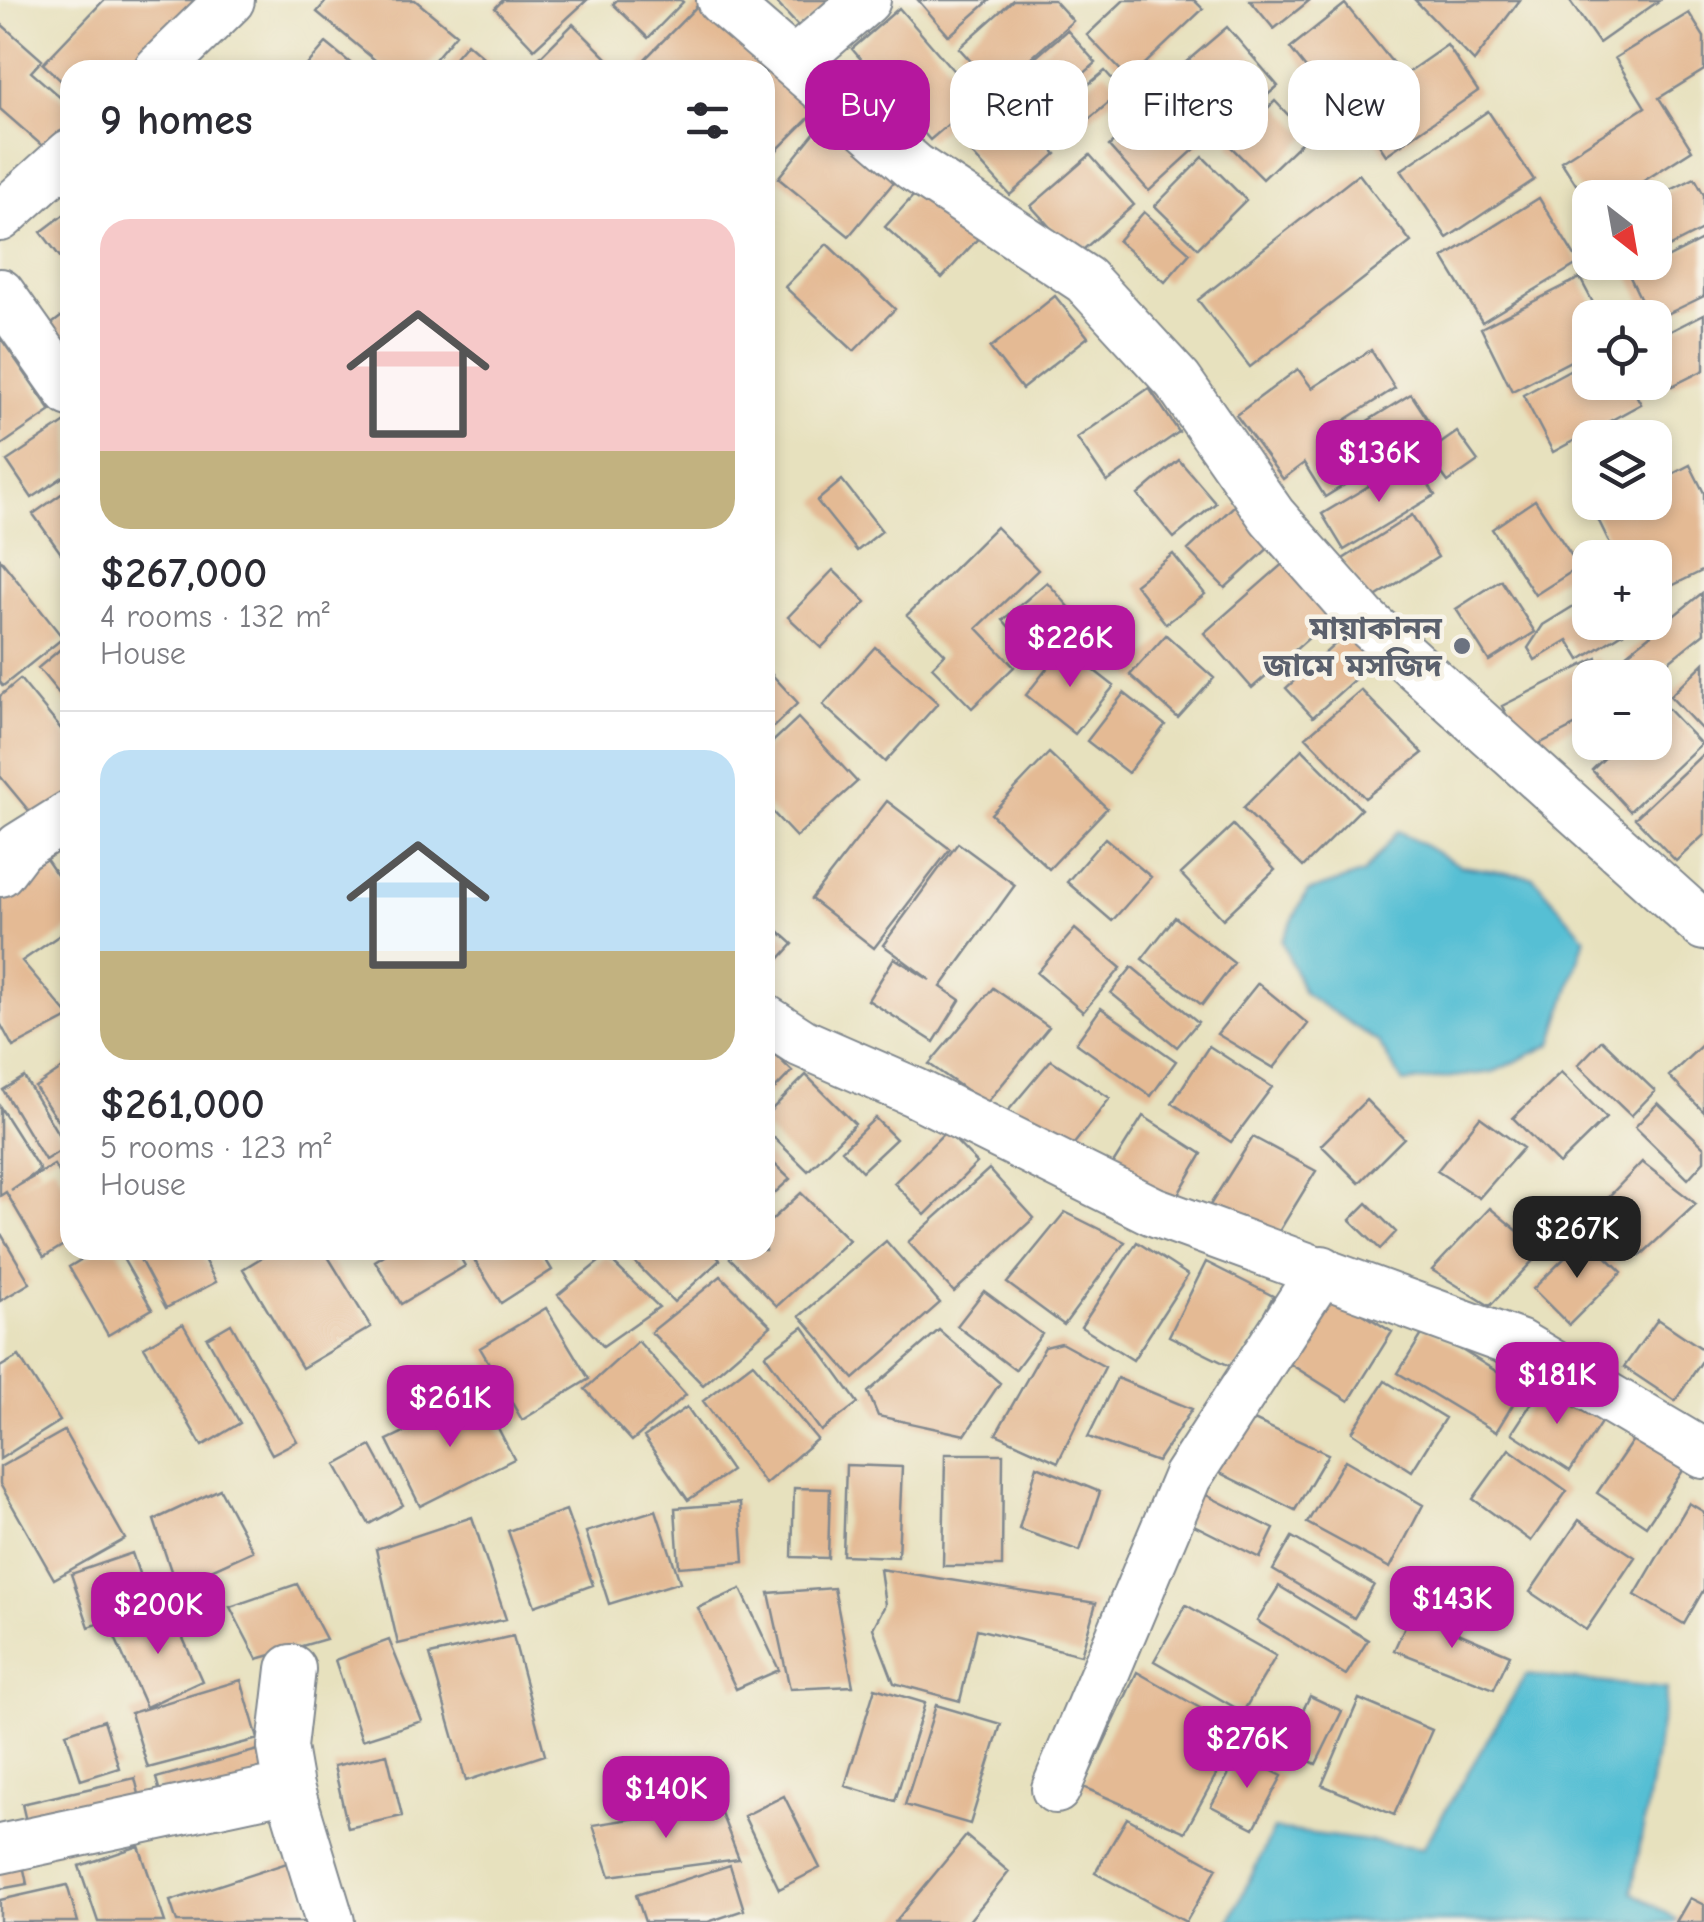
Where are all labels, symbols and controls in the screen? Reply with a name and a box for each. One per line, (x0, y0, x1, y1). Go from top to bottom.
chip: Buy (805, 60, 930, 150)
chip: Rent (950, 60, 1088, 150)
chip: Filters (1108, 60, 1268, 150)
chip: New (1288, 60, 1420, 150)
icon: filters (680, 93, 735, 148)
text: 9 homes (100, 96, 253, 145)
north arrow (1572, 180, 1672, 280)
map controls (1572, 180, 1672, 760)
icon: home (328, 284, 508, 464)
button: locate (1572, 300, 1672, 400)
pin: $136K (1309, 420, 1449, 505)
button: layers (1572, 420, 1672, 520)
text: $136K (1338, 434, 1420, 471)
button: + (1572, 540, 1672, 640)
text: $267,000 (100, 549, 267, 598)
text: 4 rooms · 132 m² (100, 598, 330, 635)
pin: $226K (1000, 605, 1140, 690)
place label: মায়াকানন জামে মসজিদ (1262, 610, 1443, 684)
text: $226K (1027, 619, 1113, 656)
text: House (100, 635, 186, 672)
marker: মায়াকানন জামে মসজিদ (1451, 635, 1473, 657)
button: − (1572, 660, 1672, 760)
icon: home (328, 815, 508, 995)
text: $261,000 (100, 1080, 265, 1129)
text: 5 rooms · 123 m² (100, 1129, 332, 1166)
text: House (100, 1166, 186, 1203)
pin: $267K (1507, 1196, 1647, 1281)
text: $267K (1535, 1210, 1619, 1247)
pin: $181K (1487, 1342, 1627, 1427)
text: $181K (1518, 1356, 1596, 1393)
pin: $261K (380, 1365, 520, 1450)
text: $261K (409, 1379, 491, 1416)
pin: $143K (1382, 1566, 1522, 1651)
pin: $200K (88, 1572, 228, 1657)
text: $143K (1412, 1580, 1492, 1617)
text: $200K (113, 1586, 203, 1623)
pin: $276K (1177, 1706, 1317, 1791)
text: $276K (1206, 1720, 1288, 1757)
pin: $140K (596, 1756, 736, 1841)
text: $140K (625, 1770, 707, 1807)

